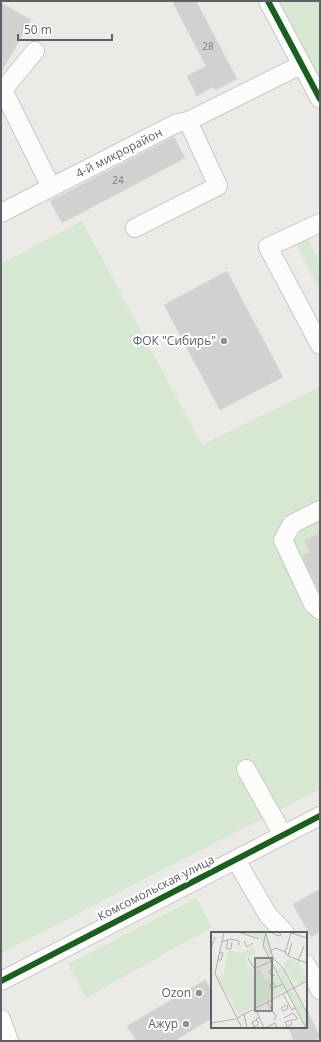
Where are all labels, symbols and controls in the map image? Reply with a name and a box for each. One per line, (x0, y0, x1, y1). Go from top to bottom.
scale bar (18, 16, 112, 42)
text: 50 m (24, 21, 52, 38)
house number: 28 (202, 39, 214, 53)
street label: 4-й микрорайон (73, 123, 165, 182)
house number: 24 (112, 173, 124, 187)
place label: ФОК "Сибирь" (133, 332, 216, 349)
marker: ФОК "Сибирь" (219, 336, 229, 346)
street label: Комсомольская улица (94, 851, 217, 924)
inset map (211, 932, 307, 1028)
place label: Ozon (161, 984, 191, 1001)
marker: Ozon (194, 988, 204, 998)
place label: Ажур (148, 1015, 178, 1032)
marker: Ажур (181, 1019, 191, 1029)

